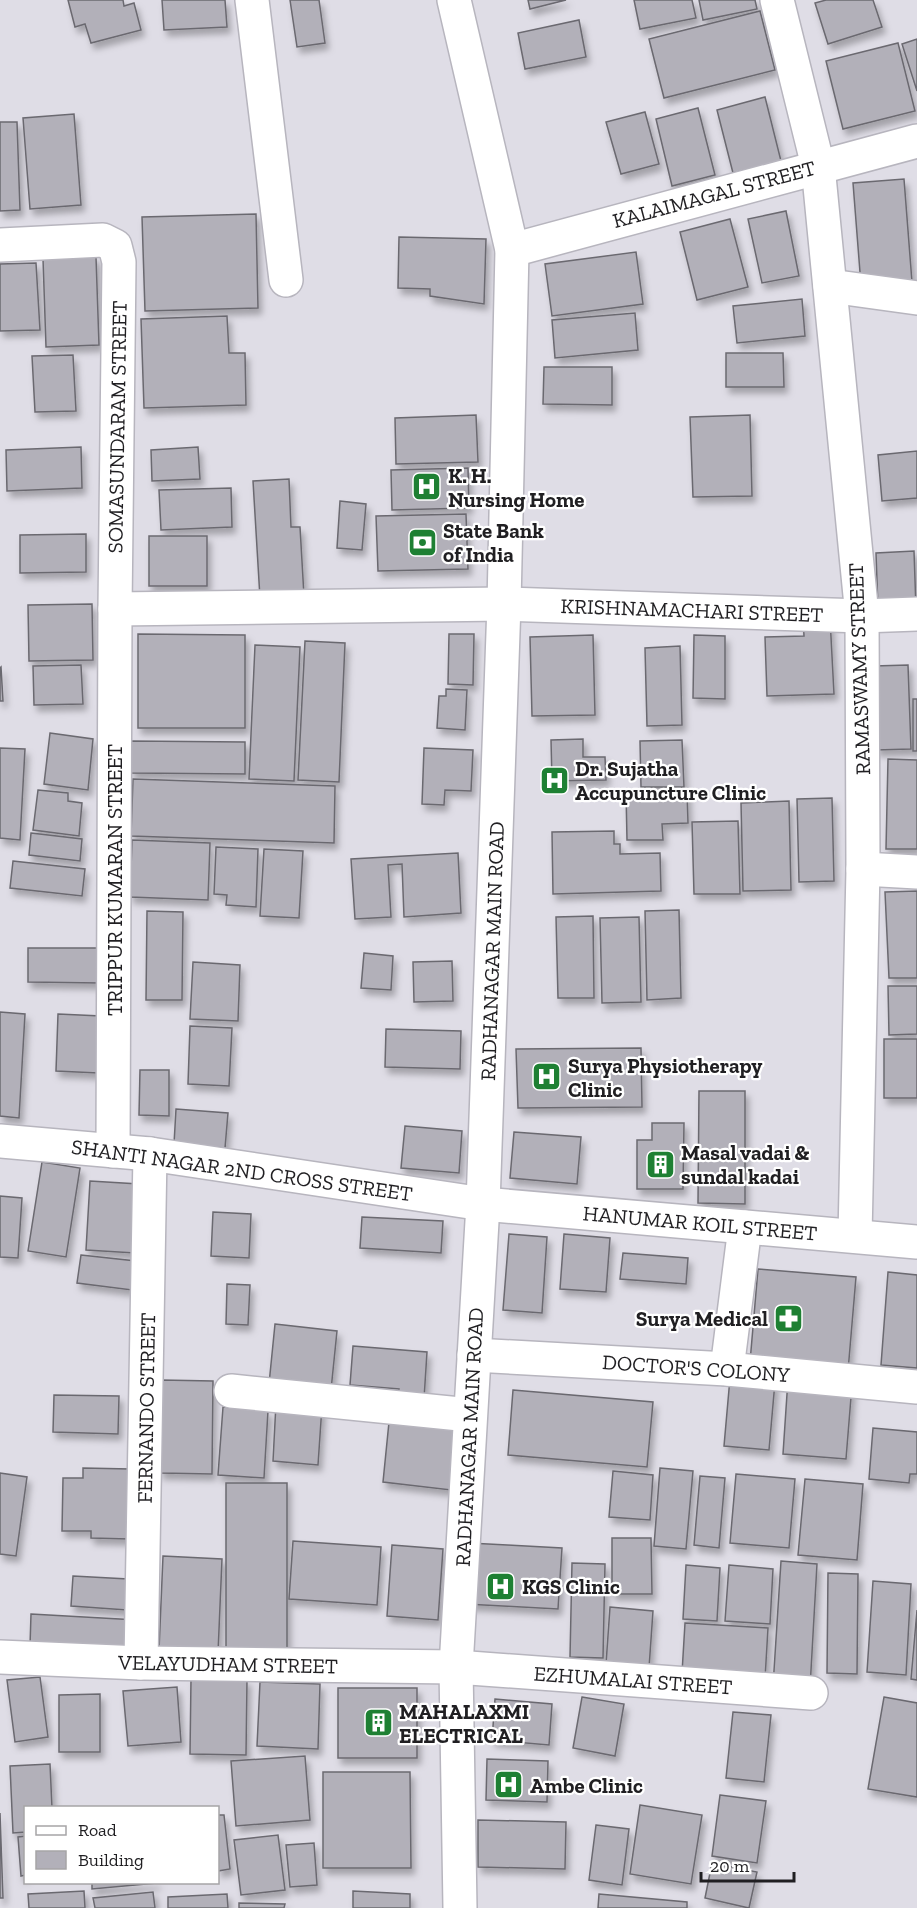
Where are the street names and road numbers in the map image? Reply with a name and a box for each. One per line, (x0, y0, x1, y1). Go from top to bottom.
street label: KALAIMAGAL STREET (610, 155, 818, 233)
street label: SOMASUNDARAM STREET (102, 300, 132, 554)
street label: RAMASWAMY STREET (843, 563, 875, 775)
street label: KRISHNAMACHARI STREET (560, 593, 824, 627)
street label: TRIPPUR KUMARAN STREET (102, 744, 127, 1016)
street label: RADHANAGAR MAIN ROAD (475, 821, 509, 1081)
street label: SHANTI NAGAR 2ND CROSS STREET (70, 1134, 414, 1206)
street label: HANUMAR KOIL STREET (582, 1200, 818, 1246)
street label: RADHANAGAR MAIN ROAD (450, 1307, 488, 1567)
street label: FERNANDO STREET (132, 1312, 160, 1504)
street label: DOCTOR'S COLONY (601, 1349, 791, 1387)
street label: VELAYUDHAM STREET (117, 1650, 338, 1678)
street label: EZHUMALAI STREET (533, 1661, 733, 1699)

